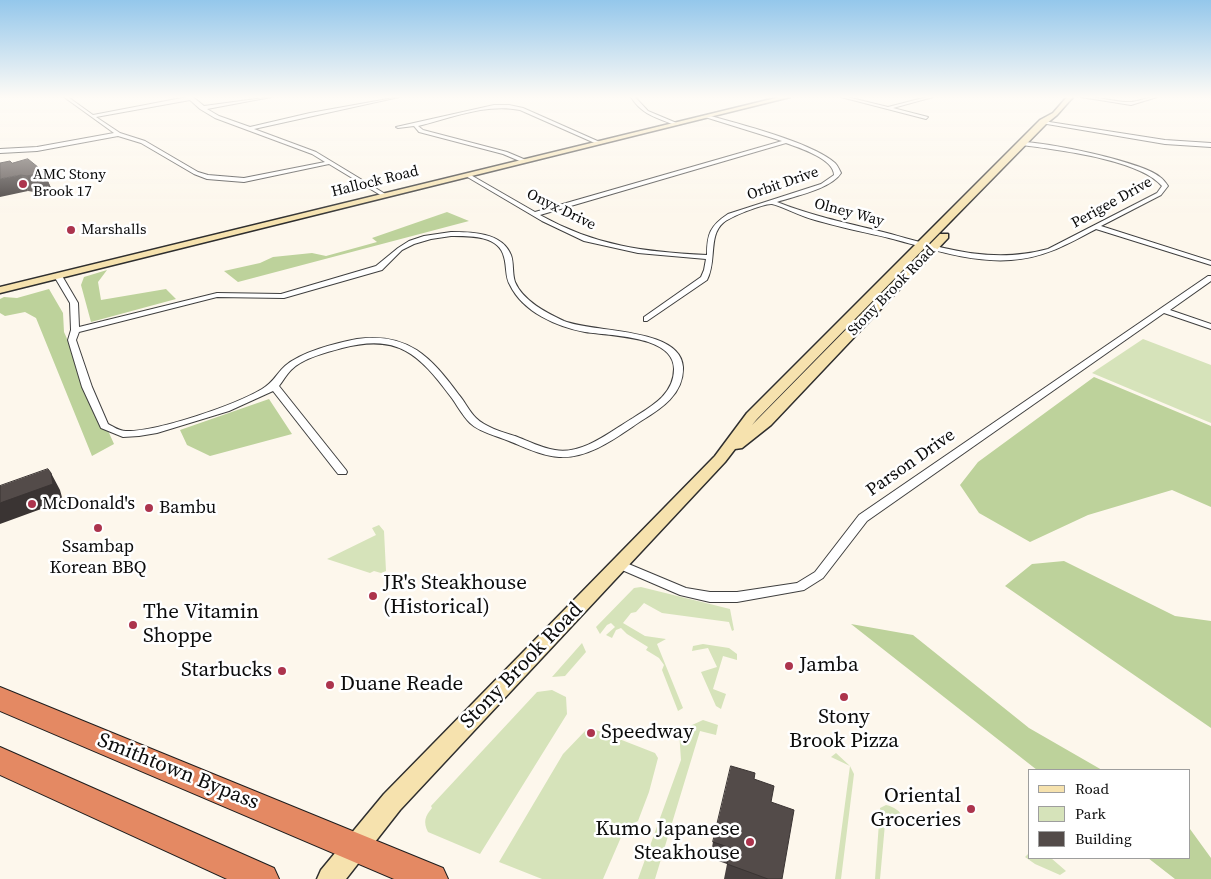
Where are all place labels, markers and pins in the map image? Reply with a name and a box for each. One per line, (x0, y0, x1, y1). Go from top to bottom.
place label: AMC Stony Brook 17 (33, 166, 106, 201)
marker: AMC Stony Brook 17 (17, 178, 29, 190)
place label: Marshalls (81, 221, 146, 239)
marker: Marshalls (65, 224, 77, 236)
place label: McDonald's (42, 493, 135, 515)
place label: Bambu (159, 497, 216, 519)
marker: McDonald's (26, 498, 38, 510)
marker: Bambu (143, 502, 155, 514)
marker: Ssambap Korean BBQ (92, 522, 104, 534)
place label: Ssambap Korean BBQ (50, 536, 146, 578)
place label: JR's Steakhouse (Historical) (383, 571, 527, 621)
marker: JR's Steakhouse (Historical) (367, 590, 379, 602)
place label: The Vitamin Shoppe (143, 600, 259, 650)
marker: The Vitamin Shoppe (127, 619, 139, 631)
place label: Jamba (799, 653, 859, 679)
place label: Starbucks (181, 658, 272, 684)
marker: Jamba (783, 660, 795, 672)
marker: Starbucks (276, 665, 288, 677)
place label: Duane Reade (340, 672, 463, 698)
marker: Duane Reade (324, 679, 336, 691)
marker: Stony Brook Pizza (838, 691, 850, 703)
place label: Stony Brook Pizza (789, 705, 899, 755)
place label: Speedway (601, 720, 694, 746)
marker: Speedway (585, 727, 597, 739)
place label: Oriental Groceries (871, 784, 961, 834)
marker: Oriental Groceries (965, 803, 977, 815)
place label: Kumo Japanese Steakhouse (595, 817, 740, 867)
marker: Kumo Japanese Steakhouse (744, 836, 756, 848)

